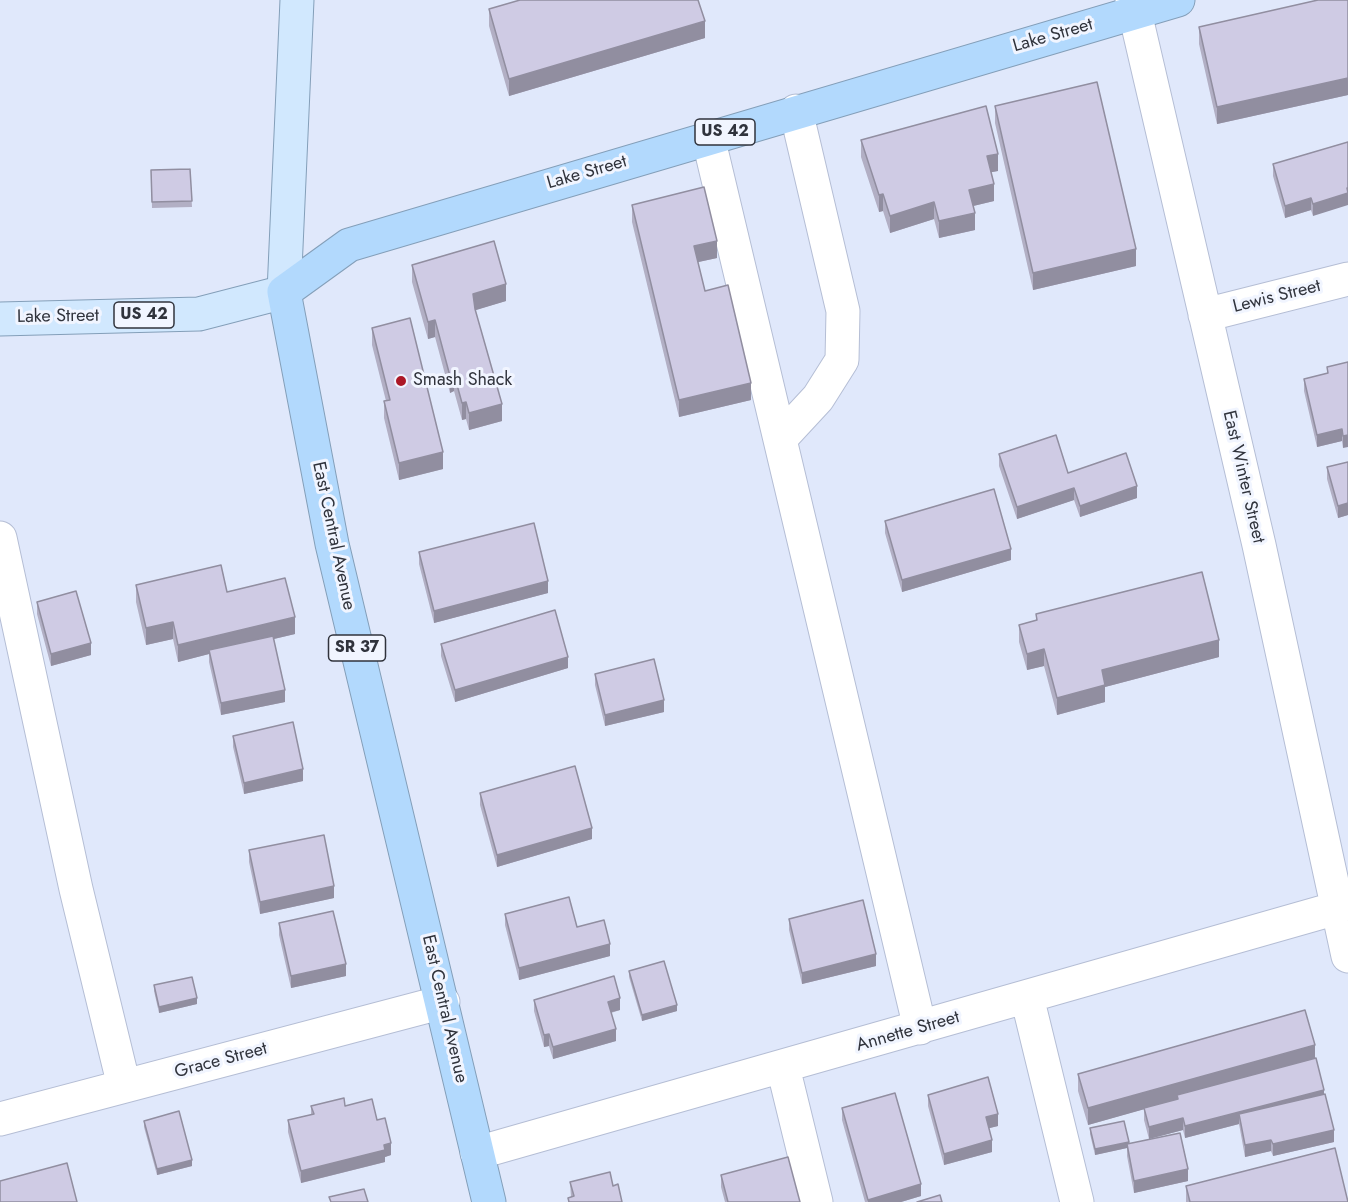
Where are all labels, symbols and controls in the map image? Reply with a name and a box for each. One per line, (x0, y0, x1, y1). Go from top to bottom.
street label: Lake Street (1011, 14, 1095, 58)
road number: US 42 (695, 119, 755, 145)
street label: Lake Street (545, 151, 629, 195)
street label: Lewis Street (1231, 276, 1323, 318)
road number: US 42 (114, 302, 174, 328)
street label: Lake Street (17, 305, 99, 329)
place label: Smash Shack (413, 370, 512, 392)
marker: Smash Shack (394, 374, 408, 388)
street label: East Winter Street (1217, 409, 1269, 545)
street label: East Central Avenue (307, 460, 359, 612)
road number: SR 37 (328, 635, 386, 661)
street label: East Central Avenue (416, 933, 472, 1085)
street label: Annette Street (854, 1007, 962, 1057)
street label: Grace Street (172, 1038, 270, 1084)

